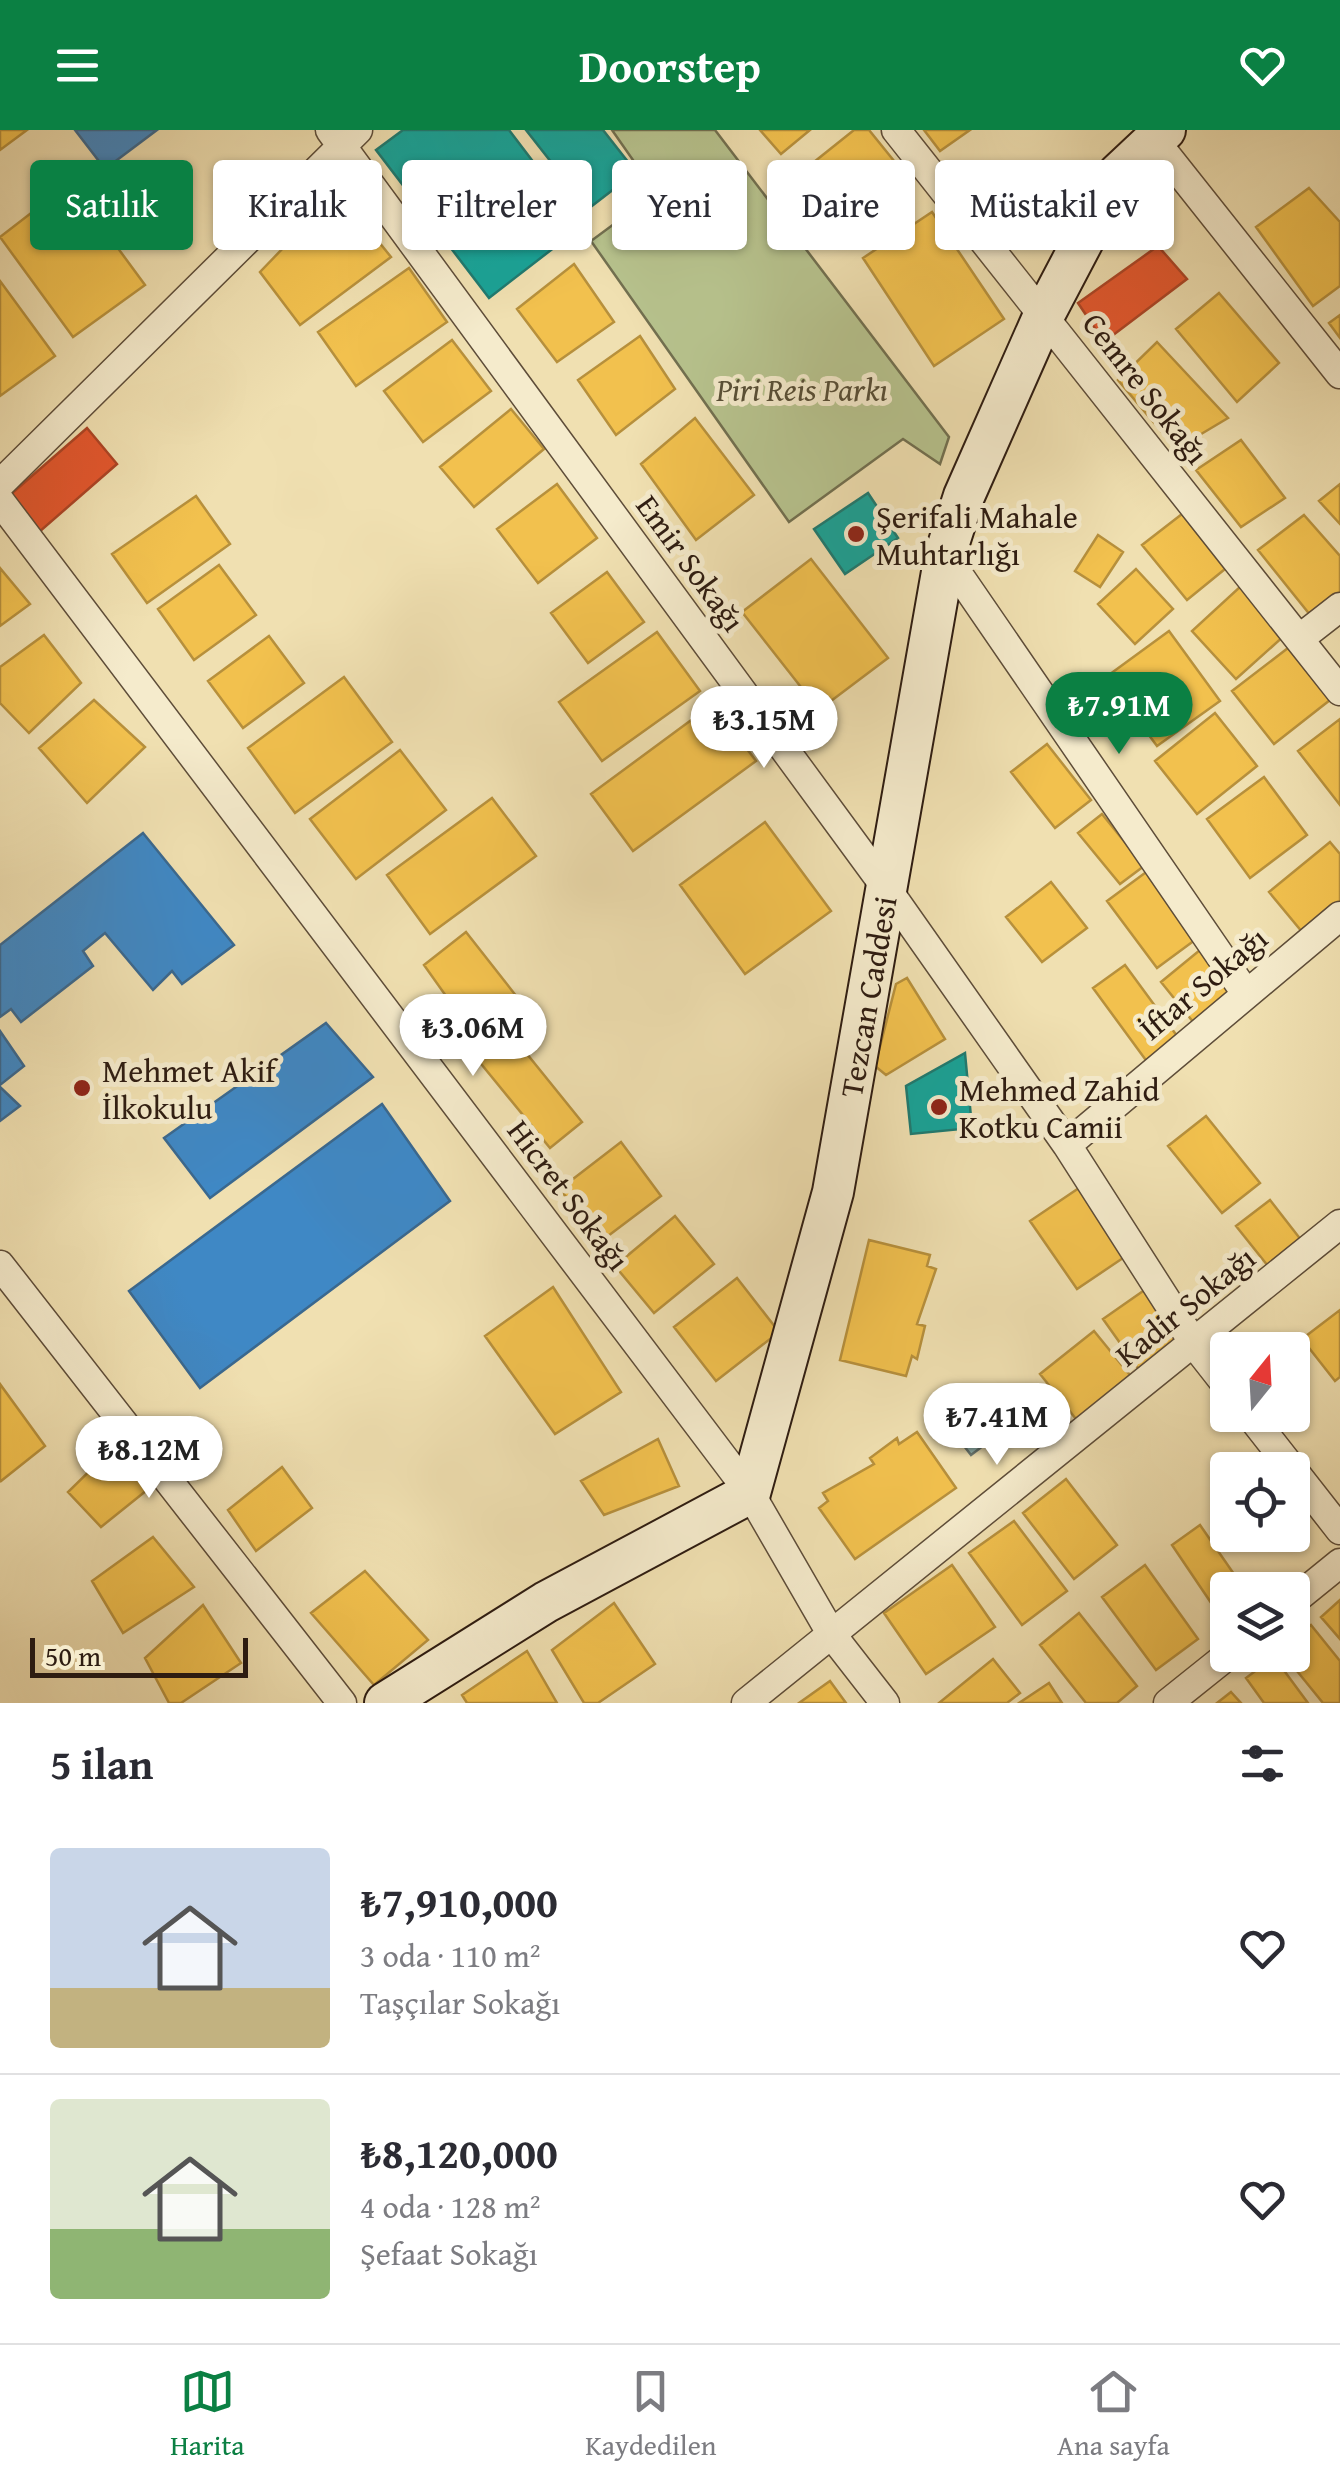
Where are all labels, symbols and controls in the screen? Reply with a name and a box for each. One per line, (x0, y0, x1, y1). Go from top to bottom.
text: Doorstep (579, 33, 761, 98)
icon: menu (50, 38, 105, 93)
icon: heart (1235, 38, 1290, 93)
chip: Satılık (30, 160, 193, 250)
chip: Kiralık (213, 160, 382, 250)
chip: Filtreler (402, 160, 592, 250)
chip: Yeni (612, 160, 747, 250)
chip: Daire (767, 160, 915, 250)
chip: Müstakil ev (935, 160, 1174, 250)
street label: Cemre Sokağı (1072, 302, 1220, 474)
park label: Piri Reis Parkı (715, 366, 888, 413)
street label: Emir Sokağı (625, 485, 757, 641)
place label: Şerifali Mahale Muhtarlığı (876, 493, 1078, 577)
marker: Şerifali Mahale Muhtarlığı (845, 523, 867, 545)
pin: ₺7.91M (1038, 672, 1200, 757)
text: ₺7.91M (1068, 681, 1170, 728)
pin: ₺3.15M (683, 686, 845, 771)
text: ₺3.15M (713, 695, 815, 742)
street label: Tezcan Caddesi (827, 892, 908, 1101)
street label: İftar Sokağı (1129, 915, 1277, 1051)
pin: ₺3.06M (392, 994, 554, 1079)
text: ₺3.06M (422, 1003, 524, 1050)
place label: Mehmet Akif İlkokulu (102, 1047, 279, 1131)
place label: Mehmed Zahid Kotku Camii (959, 1066, 1160, 1150)
marker: Mehmet Akif İlkokulu (71, 1077, 93, 1099)
marker: Mehmed Zahid Kotku Camii (928, 1096, 950, 1118)
street label: Hicret Sokağı (496, 1109, 642, 1281)
street label: Kadir Sokağı (1105, 1235, 1265, 1377)
north arrow (1210, 1332, 1310, 1432)
map controls (1210, 1332, 1310, 1672)
pin: ₺7.41M (916, 1383, 1078, 1468)
text: ₺7.41M (946, 1392, 1048, 1439)
pin: ₺8.12M (68, 1416, 230, 1501)
text: ₺8.12M (98, 1425, 200, 1472)
button: locate (1210, 1452, 1310, 1552)
button: layers (1210, 1572, 1310, 1672)
scale bar (30, 1633, 248, 1678)
text: 50 m (45, 1635, 101, 1676)
text: 5 ilan (50, 1733, 153, 1794)
icon: filters (1235, 1736, 1290, 1791)
text: ₺7,910,000 (360, 1871, 558, 1932)
icon: home (130, 1888, 250, 2008)
icon: heart (1235, 1921, 1290, 1976)
text: 3 oda · 110 m² (360, 1932, 541, 1979)
text: Taşçılar Sokağı (360, 1979, 560, 2026)
text: ₺8,120,000 (360, 2122, 558, 2183)
icon: home (130, 2139, 250, 2259)
icon: heart (1235, 2172, 1290, 2227)
text: 4 oda · 128 m² (360, 2183, 541, 2230)
text: Şefaat Sokağı (360, 2230, 538, 2277)
tab: Harita (170, 2364, 245, 2465)
tab: Kaydedilen (585, 2364, 717, 2465)
tab: Ana sayfa (1057, 2364, 1170, 2465)

